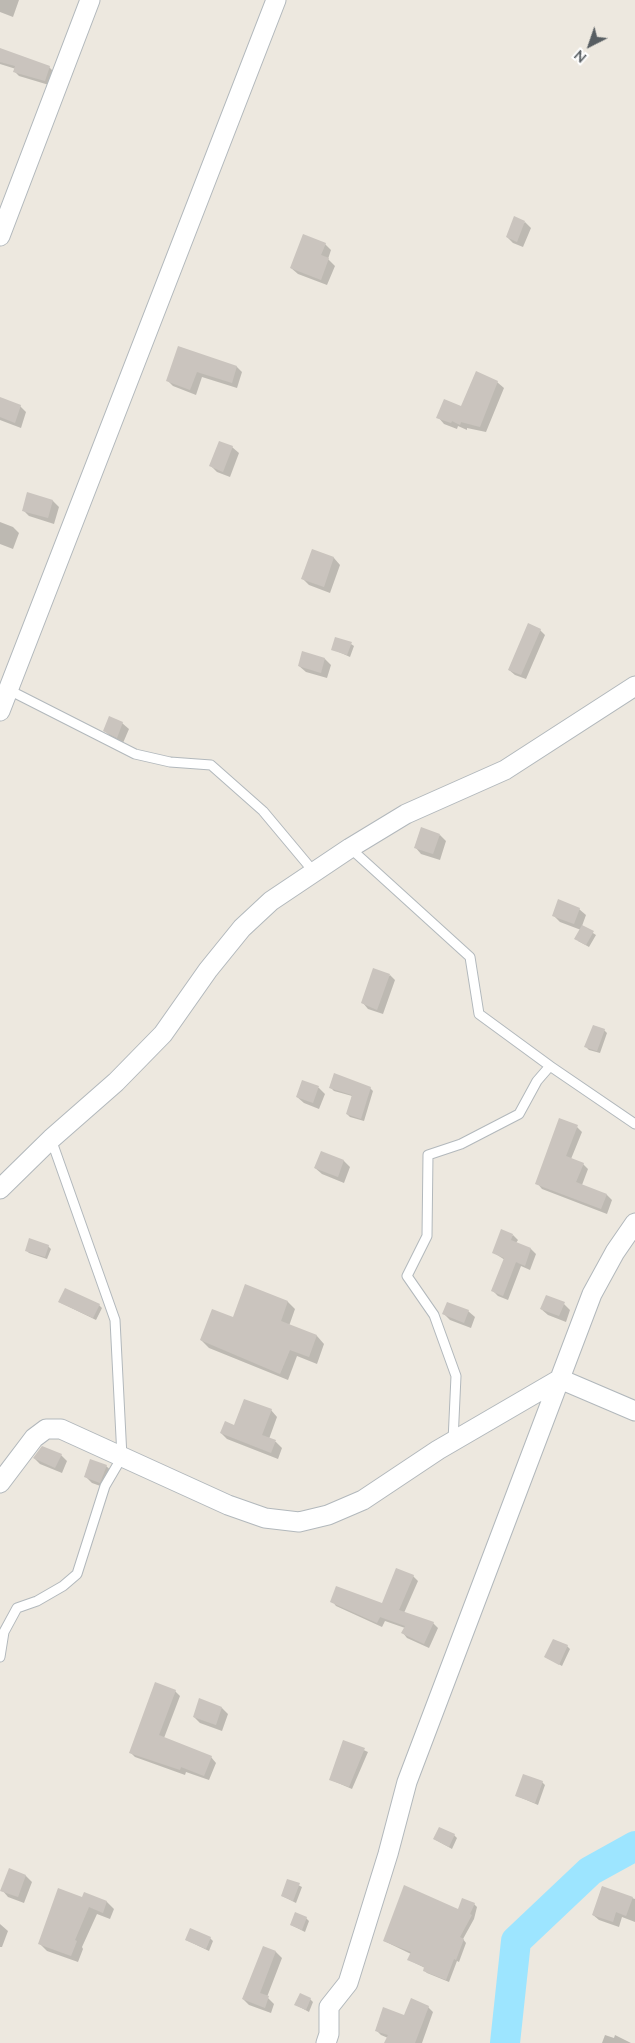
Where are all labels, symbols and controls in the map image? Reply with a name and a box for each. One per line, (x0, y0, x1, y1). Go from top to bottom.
north arrow (565, 20, 615, 70)
text: N (570, 47, 589, 67)

